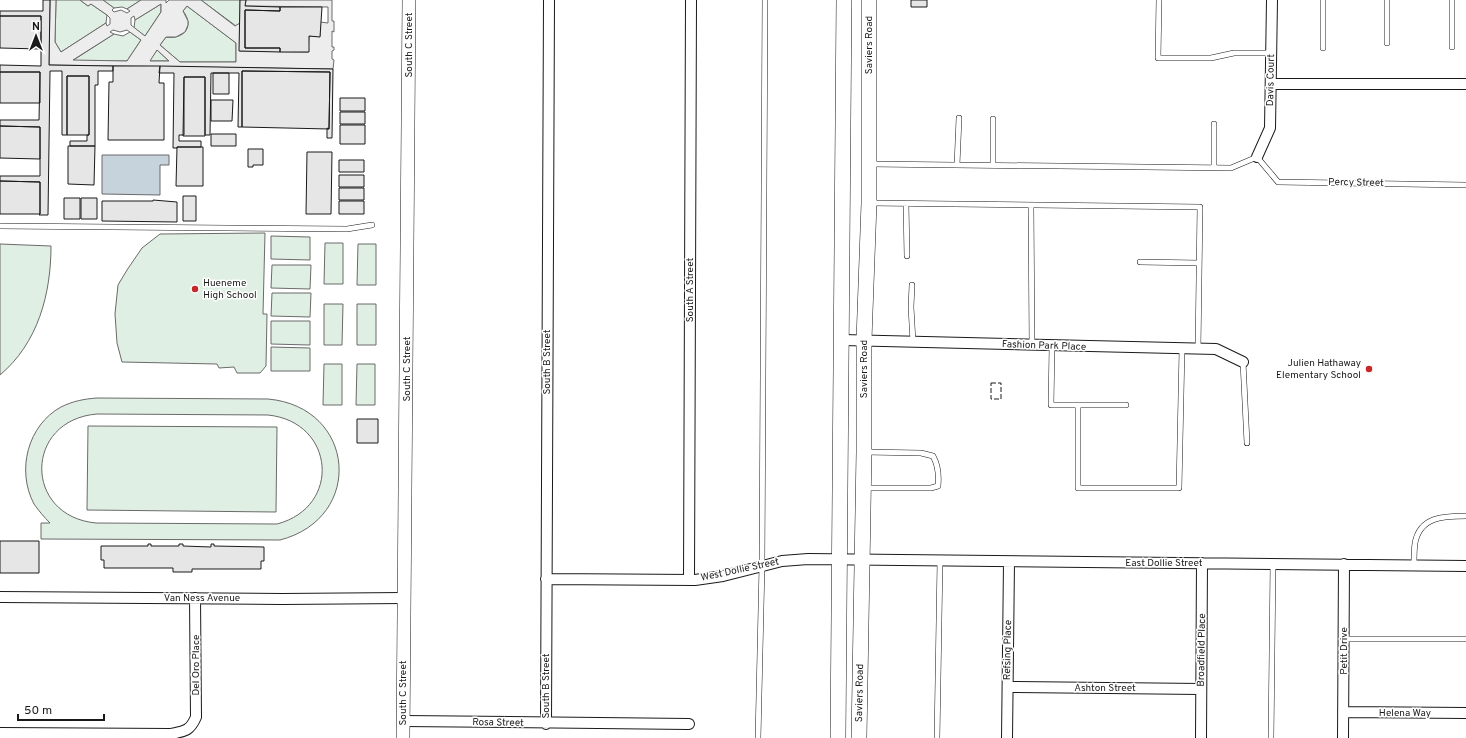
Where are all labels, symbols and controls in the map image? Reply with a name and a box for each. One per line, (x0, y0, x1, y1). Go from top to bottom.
street label: South C Street (403, 12, 416, 77)
north arrow (16, 16, 56, 56)
street label: Saviers Road (863, 16, 876, 74)
text: N (32, 20, 40, 34)
street label: Davis Court (1264, 54, 1278, 106)
street label: Percy Street (1328, 176, 1384, 190)
street label: South A Street (684, 258, 697, 322)
place label: Hueneme High School (203, 277, 257, 302)
marker: Hueneme High School (190, 284, 200, 294)
street label: South B Street (541, 329, 554, 395)
street label: South C Street (401, 336, 414, 401)
street label: Fashion Park Place (1002, 338, 1086, 354)
street label: Saviers Road (858, 340, 871, 398)
place label: Julien Hathaway Elementary School (1276, 357, 1361, 382)
marker: Julien Hathaway Elementary School (1364, 364, 1374, 374)
street label: West Dollie Street (700, 555, 780, 585)
street label: East Dollie Street (1125, 557, 1203, 570)
street label: Van Ness Avenue (164, 592, 240, 605)
street label: Broadfield Place (1195, 613, 1209, 687)
street label: Refsing Place (1001, 620, 1015, 680)
street label: Petit Drive (1338, 627, 1351, 675)
street label: Del Oro Place (190, 635, 203, 695)
street label: South B Street (540, 653, 553, 719)
street label: South C Street (397, 660, 410, 725)
street label: Saviers Road (853, 664, 867, 722)
street label: Ashton Street (1074, 682, 1136, 695)
scale bar (18, 696, 104, 722)
text: 50 m (24, 703, 52, 719)
street label: Helena Way (1379, 707, 1431, 720)
street label: Rosa Street (472, 716, 524, 730)

